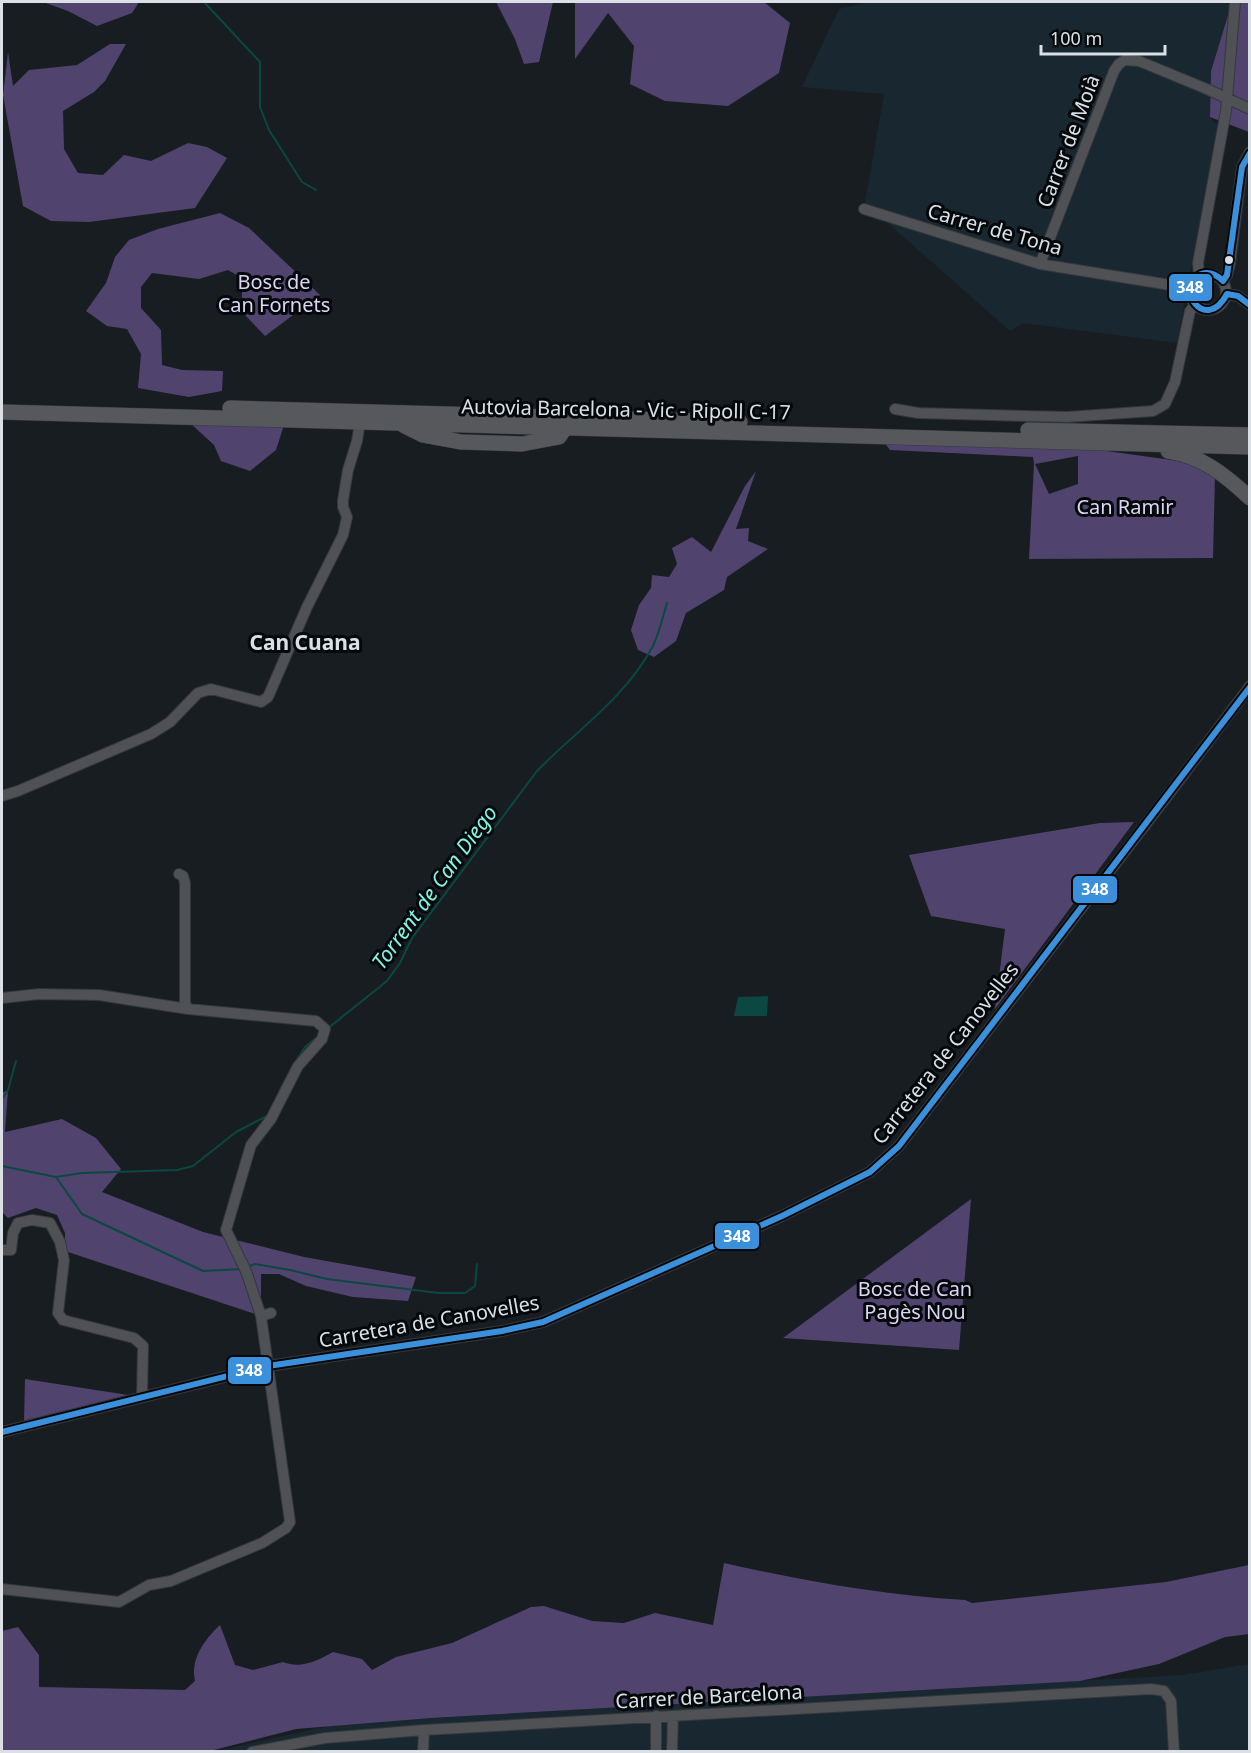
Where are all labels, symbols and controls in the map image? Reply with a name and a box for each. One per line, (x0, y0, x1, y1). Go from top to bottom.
scale bar (1041, 18, 1166, 56)
text: 100 m (1050, 26, 1102, 50)
street label: Carrer de Moià (1030, 71, 1106, 211)
street label: Carrer de Tona (925, 197, 1065, 261)
unlabelled marker (1223, 254, 1235, 266)
park label: Bosc de Can Fornets (218, 268, 330, 318)
line badge: 348 (1168, 273, 1213, 302)
text: 348 (1176, 276, 1204, 298)
street label: Autovia Barcelona - Vic - Ripoll C-17 (461, 393, 791, 425)
park label: Can Ramir (1076, 493, 1174, 520)
district label: Can Cuana (249, 628, 361, 656)
water label: Torrent de Can Diego (365, 799, 503, 975)
line badge: 348 (1072, 875, 1118, 904)
text: 348 (1081, 878, 1109, 900)
street label: Carretera de Canovelles (866, 957, 1024, 1149)
line badge: 348 (714, 1222, 760, 1250)
text: 348 (723, 1225, 751, 1247)
park label: Bosc de Can Pagès Nou (858, 1275, 972, 1325)
street label: Carretera de Canovelles (317, 1288, 541, 1354)
line badge: 348 (227, 1356, 272, 1385)
text: 348 (235, 1359, 263, 1381)
street label: Carrer de Barcelona (615, 1678, 803, 1714)

